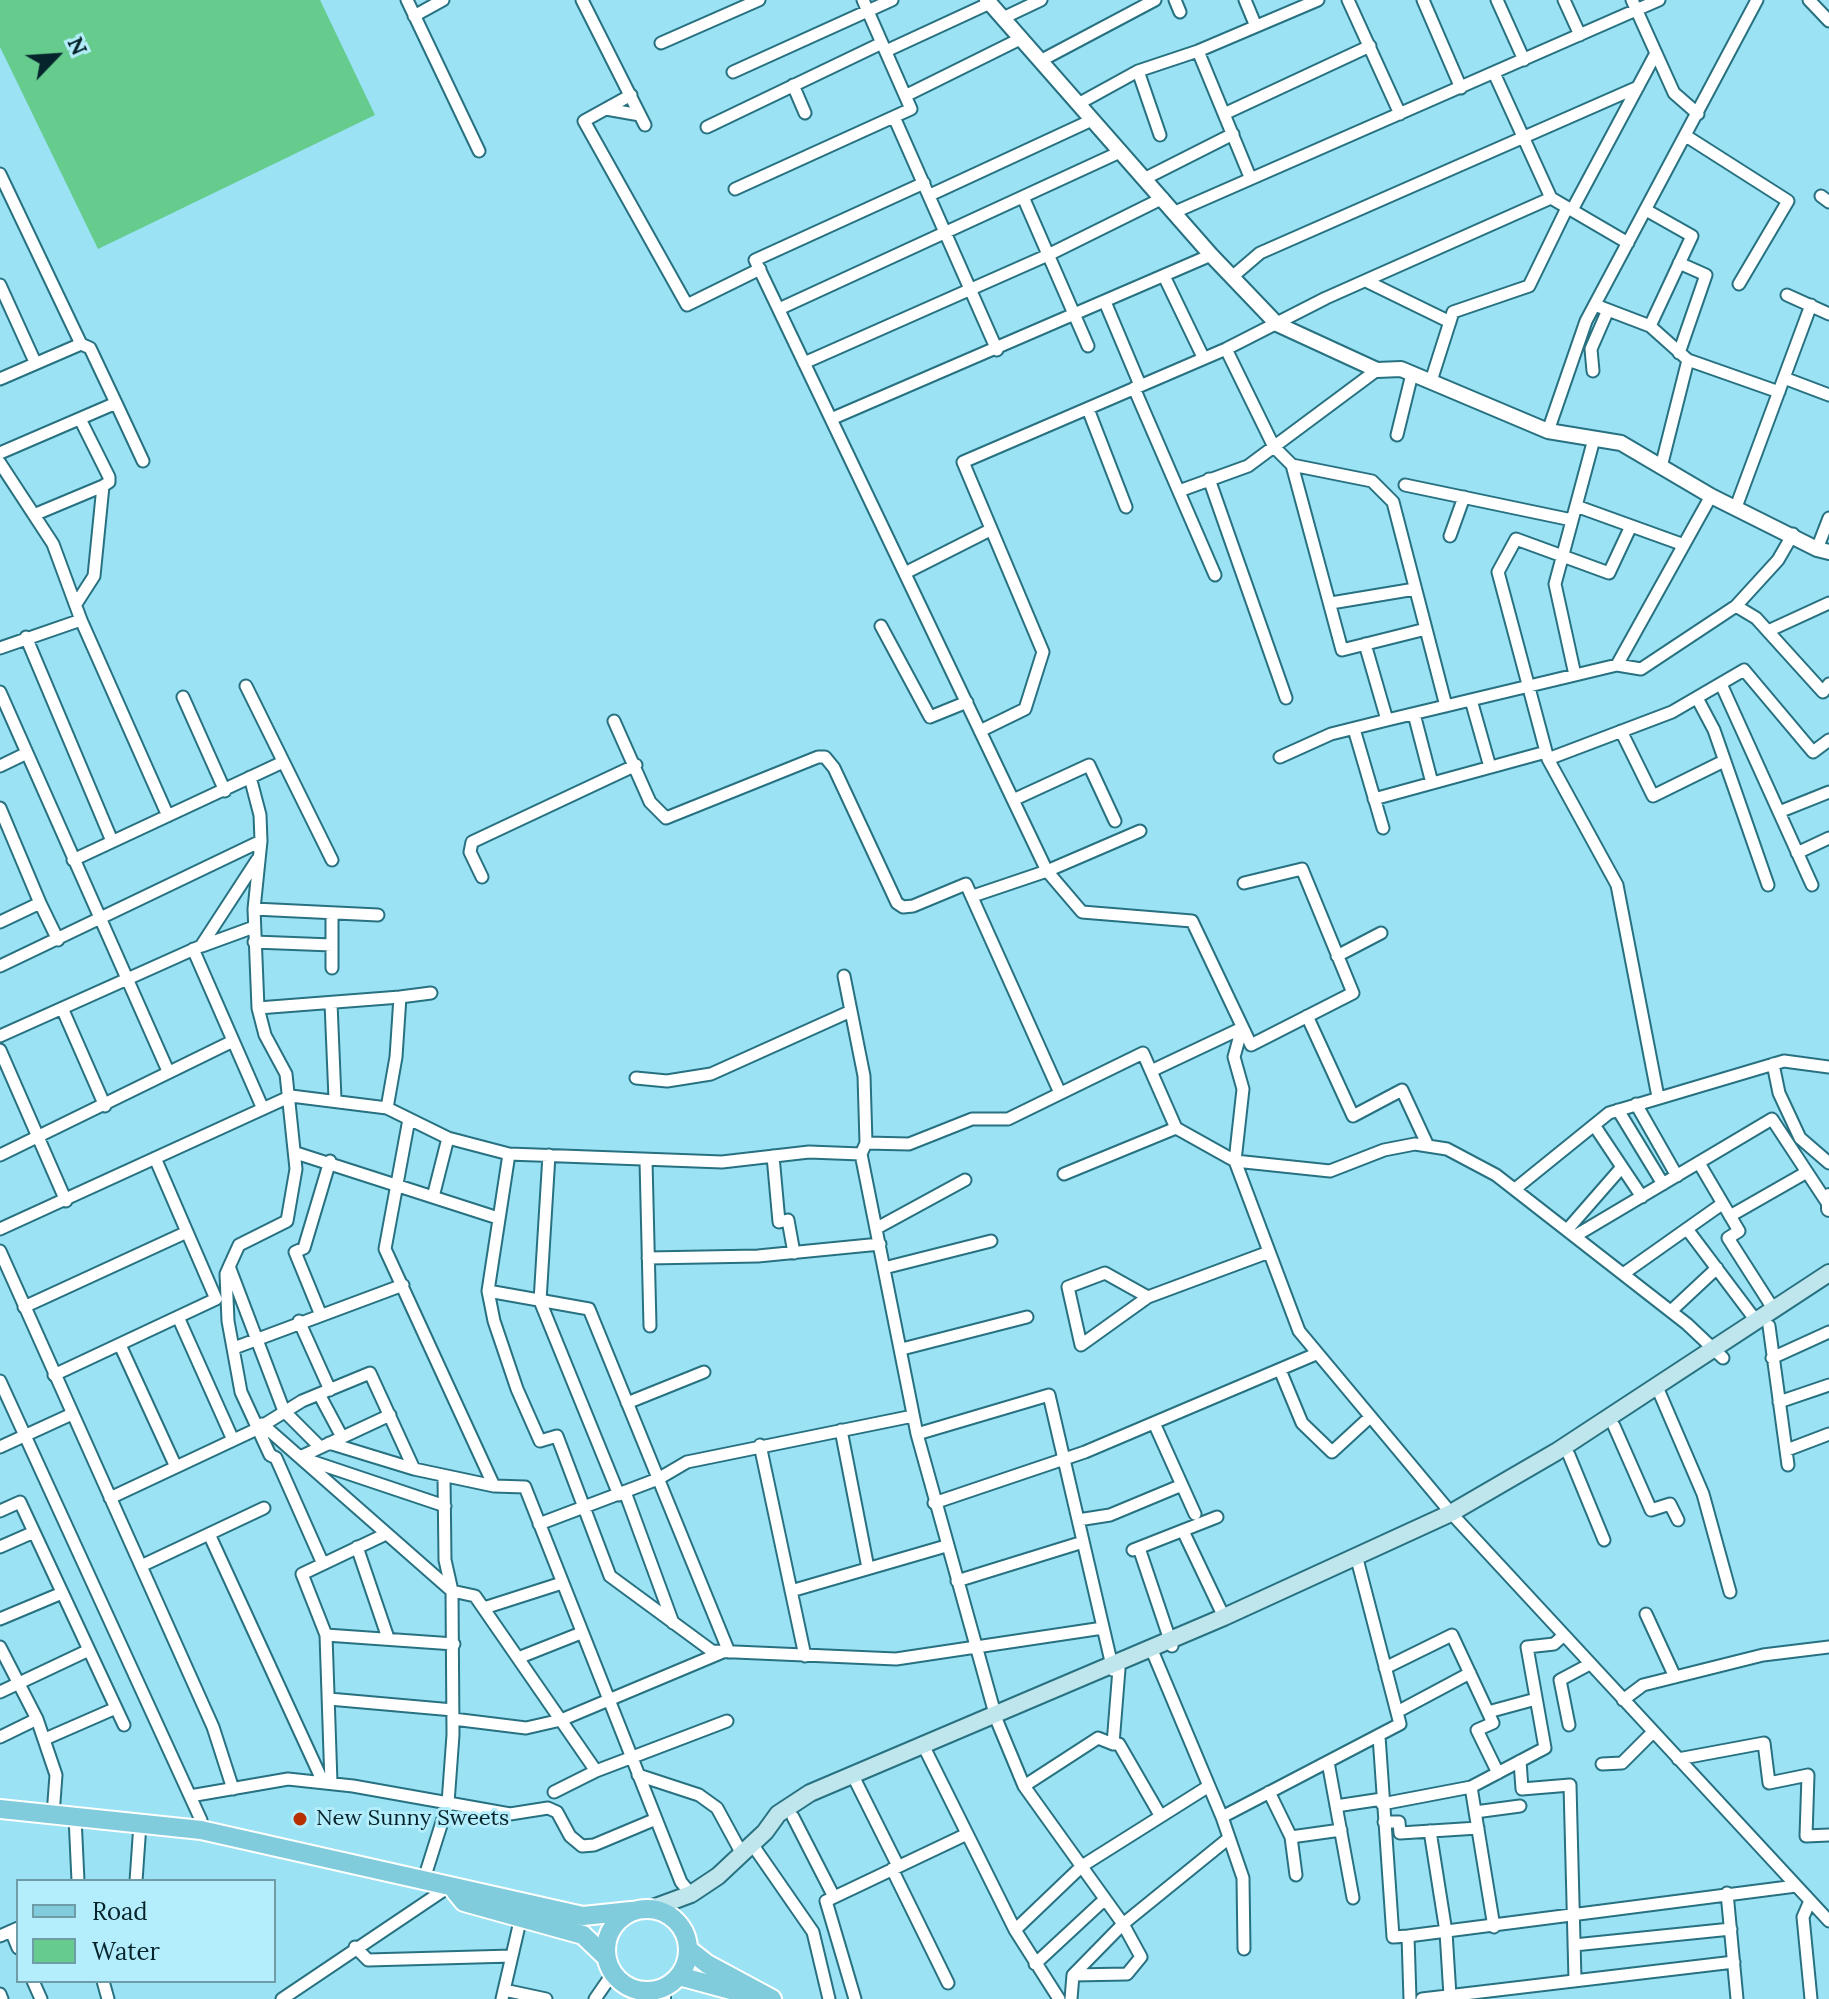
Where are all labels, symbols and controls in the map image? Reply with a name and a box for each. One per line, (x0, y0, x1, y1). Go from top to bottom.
north arrow (16, 16, 96, 96)
text: N (61, 32, 94, 59)
place label: New Sunny Sweets (316, 1806, 509, 1832)
marker: New Sunny Sweets (291, 1810, 309, 1828)
legend (16, 1879, 276, 1983)
text: Road (92, 1896, 148, 1927)
text: Water (92, 1936, 160, 1967)

